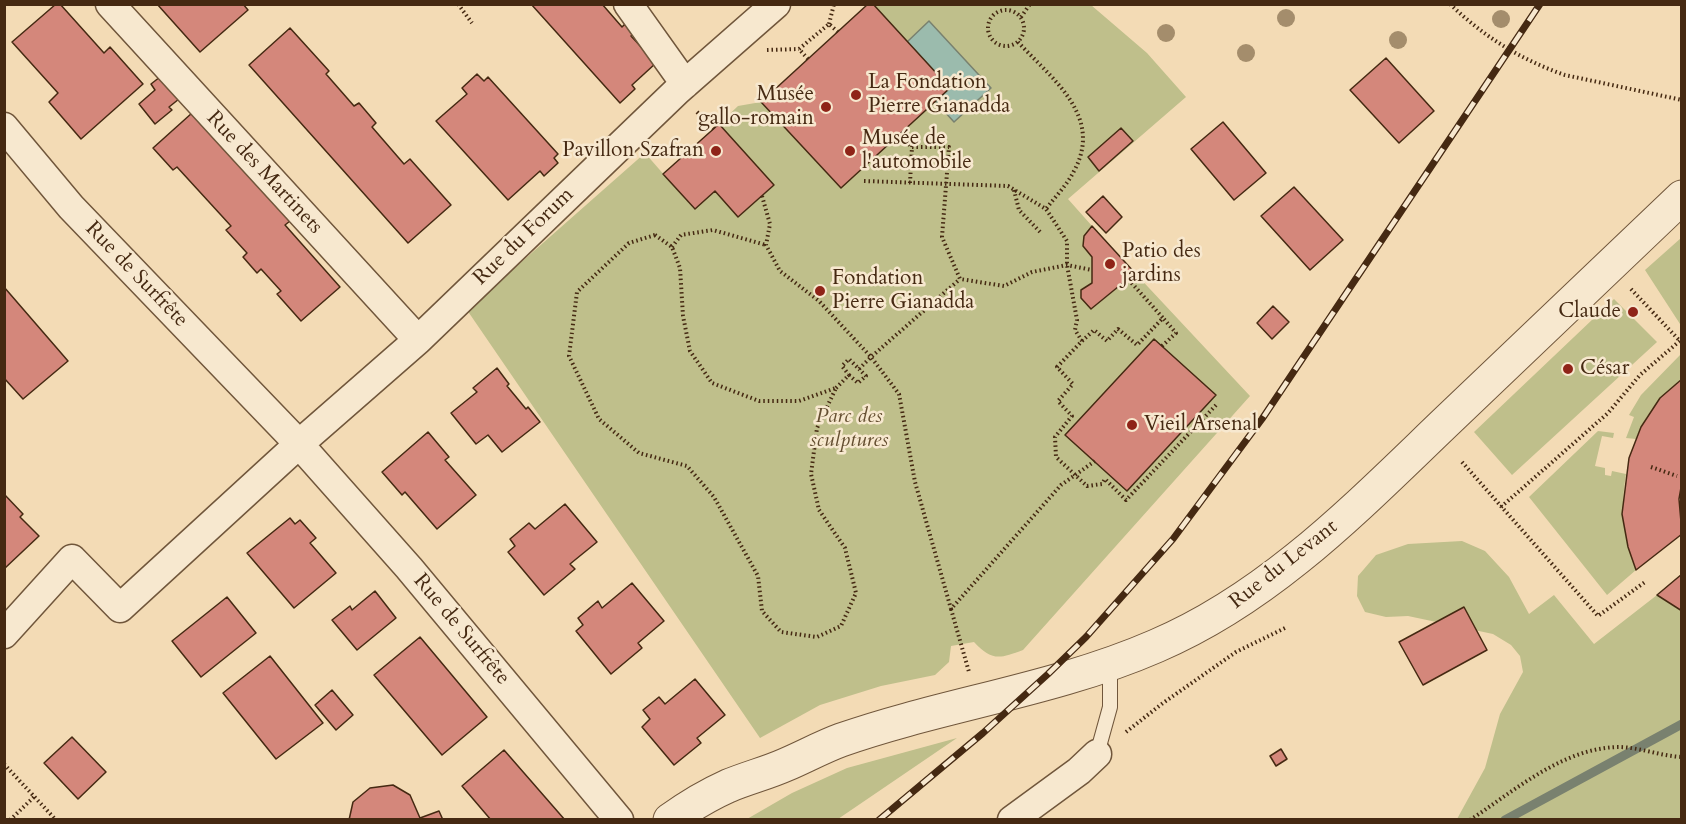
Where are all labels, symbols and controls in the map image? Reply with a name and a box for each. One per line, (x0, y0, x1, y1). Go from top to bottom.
place label: La Fondation Pierre Gianadda (868, 70, 1010, 120)
place label: Musée gallo-romain (698, 82, 814, 132)
marker: La Fondation Pierre Gianadda (849, 88, 863, 102)
marker: Musée gallo-romain (819, 100, 833, 114)
street label: Rue des Martinets (201, 106, 327, 240)
place label: Musée de l'automobile (862, 126, 972, 176)
place label: Pavillon Szafran (562, 138, 704, 164)
marker: Pavillon Szafran (709, 144, 723, 158)
marker: Musée de l'automobile (843, 144, 857, 158)
street label: Rue du Forum (469, 183, 579, 291)
street label: Rue de Surfrête (79, 217, 193, 333)
place label: Patio des jardins (1122, 239, 1201, 289)
marker: Patio des jardins (1103, 257, 1117, 271)
place label: Fondation Pierre Gianadda (832, 266, 974, 316)
marker: Fondation Pierre Gianadda (813, 284, 827, 298)
place label: Claude (1558, 299, 1621, 325)
marker: Claude (1626, 305, 1640, 319)
place label: César (1580, 356, 1629, 382)
marker: César (1561, 362, 1575, 376)
park label: Parc des sculptures (810, 404, 888, 454)
place label: Vieil Arsenal (1144, 412, 1257, 438)
marker: Vieil Arsenal (1125, 418, 1139, 432)
street label: Rue du Levant (1225, 515, 1343, 615)
street label: Rue de Surfrête (407, 569, 515, 691)

